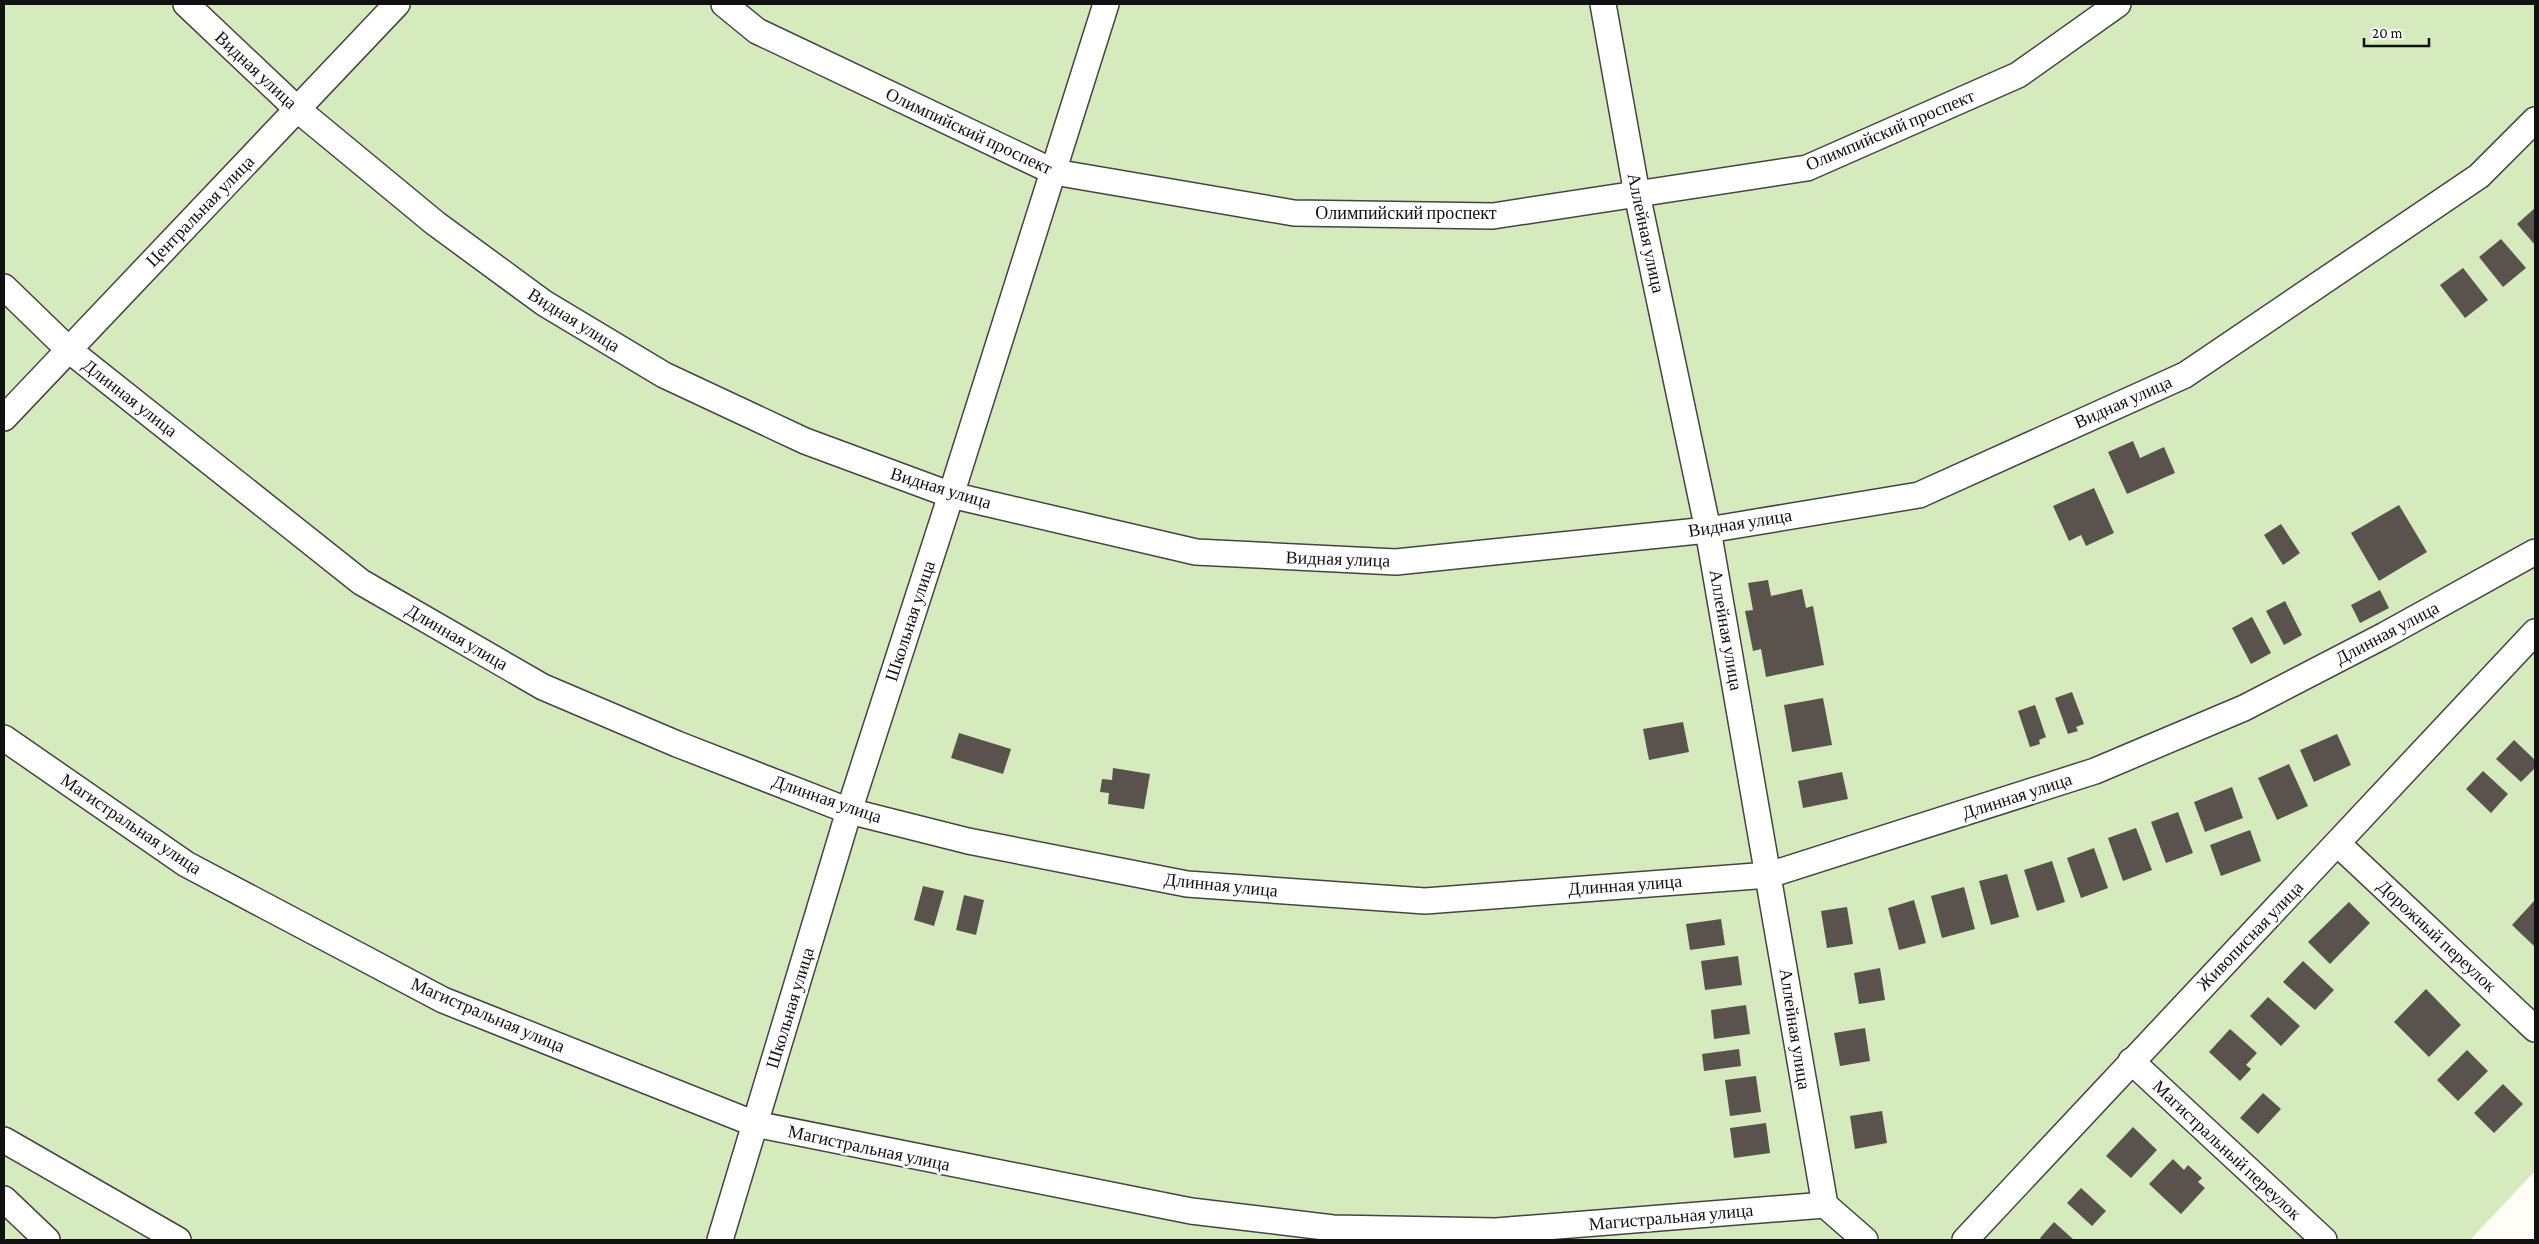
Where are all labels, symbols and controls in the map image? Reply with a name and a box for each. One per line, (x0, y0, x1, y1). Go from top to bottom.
scale bar (2364, 15, 2429, 47)
text: 20 m (2372, 25, 2403, 41)
street label: Видная улица (211, 27, 301, 113)
street label: Олимпийский проспект (883, 84, 1056, 178)
street label: Олимпийский проспект (1803, 85, 1977, 175)
street label: Центральная улица (142, 151, 258, 271)
street label: Аллейная улица (1624, 171, 1668, 295)
street label: Олимпийский проспект (1315, 203, 1497, 223)
street label: Видная улица (524, 284, 624, 356)
street label: Длинная улица (79, 355, 181, 441)
street label: Видная улица (2071, 372, 2175, 432)
street label: Видная улица (888, 463, 994, 513)
street label: Видная улица (1687, 505, 1793, 541)
street label: Видная улица (1285, 547, 1391, 571)
street label: Школьная улица (881, 558, 939, 684)
street label: Аллейная улица (1706, 568, 1746, 692)
street label: Длинная улица (2332, 597, 2442, 669)
street label: Длинная улица (403, 600, 511, 674)
street label: Длинная улица (1960, 769, 2074, 823)
street label: Магистральная улица (57, 770, 205, 878)
street label: Длинная улица (770, 771, 884, 827)
street label: Длинная улица (1163, 869, 1279, 901)
street label: Длинная улица (1567, 871, 1683, 899)
street label: Дорожный переулок (2373, 876, 2501, 996)
street label: Живописная улица (2193, 877, 2307, 995)
street label: Школьная улица (762, 945, 818, 1071)
street label: Аллейная улица (1776, 967, 1814, 1091)
street label: Магистральная улица (408, 974, 568, 1056)
street label: Магистральный переулок (2149, 1076, 2305, 1224)
street label: Магистральная улица (786, 1121, 952, 1175)
street label: Магистральная улица (1588, 1200, 1754, 1234)

